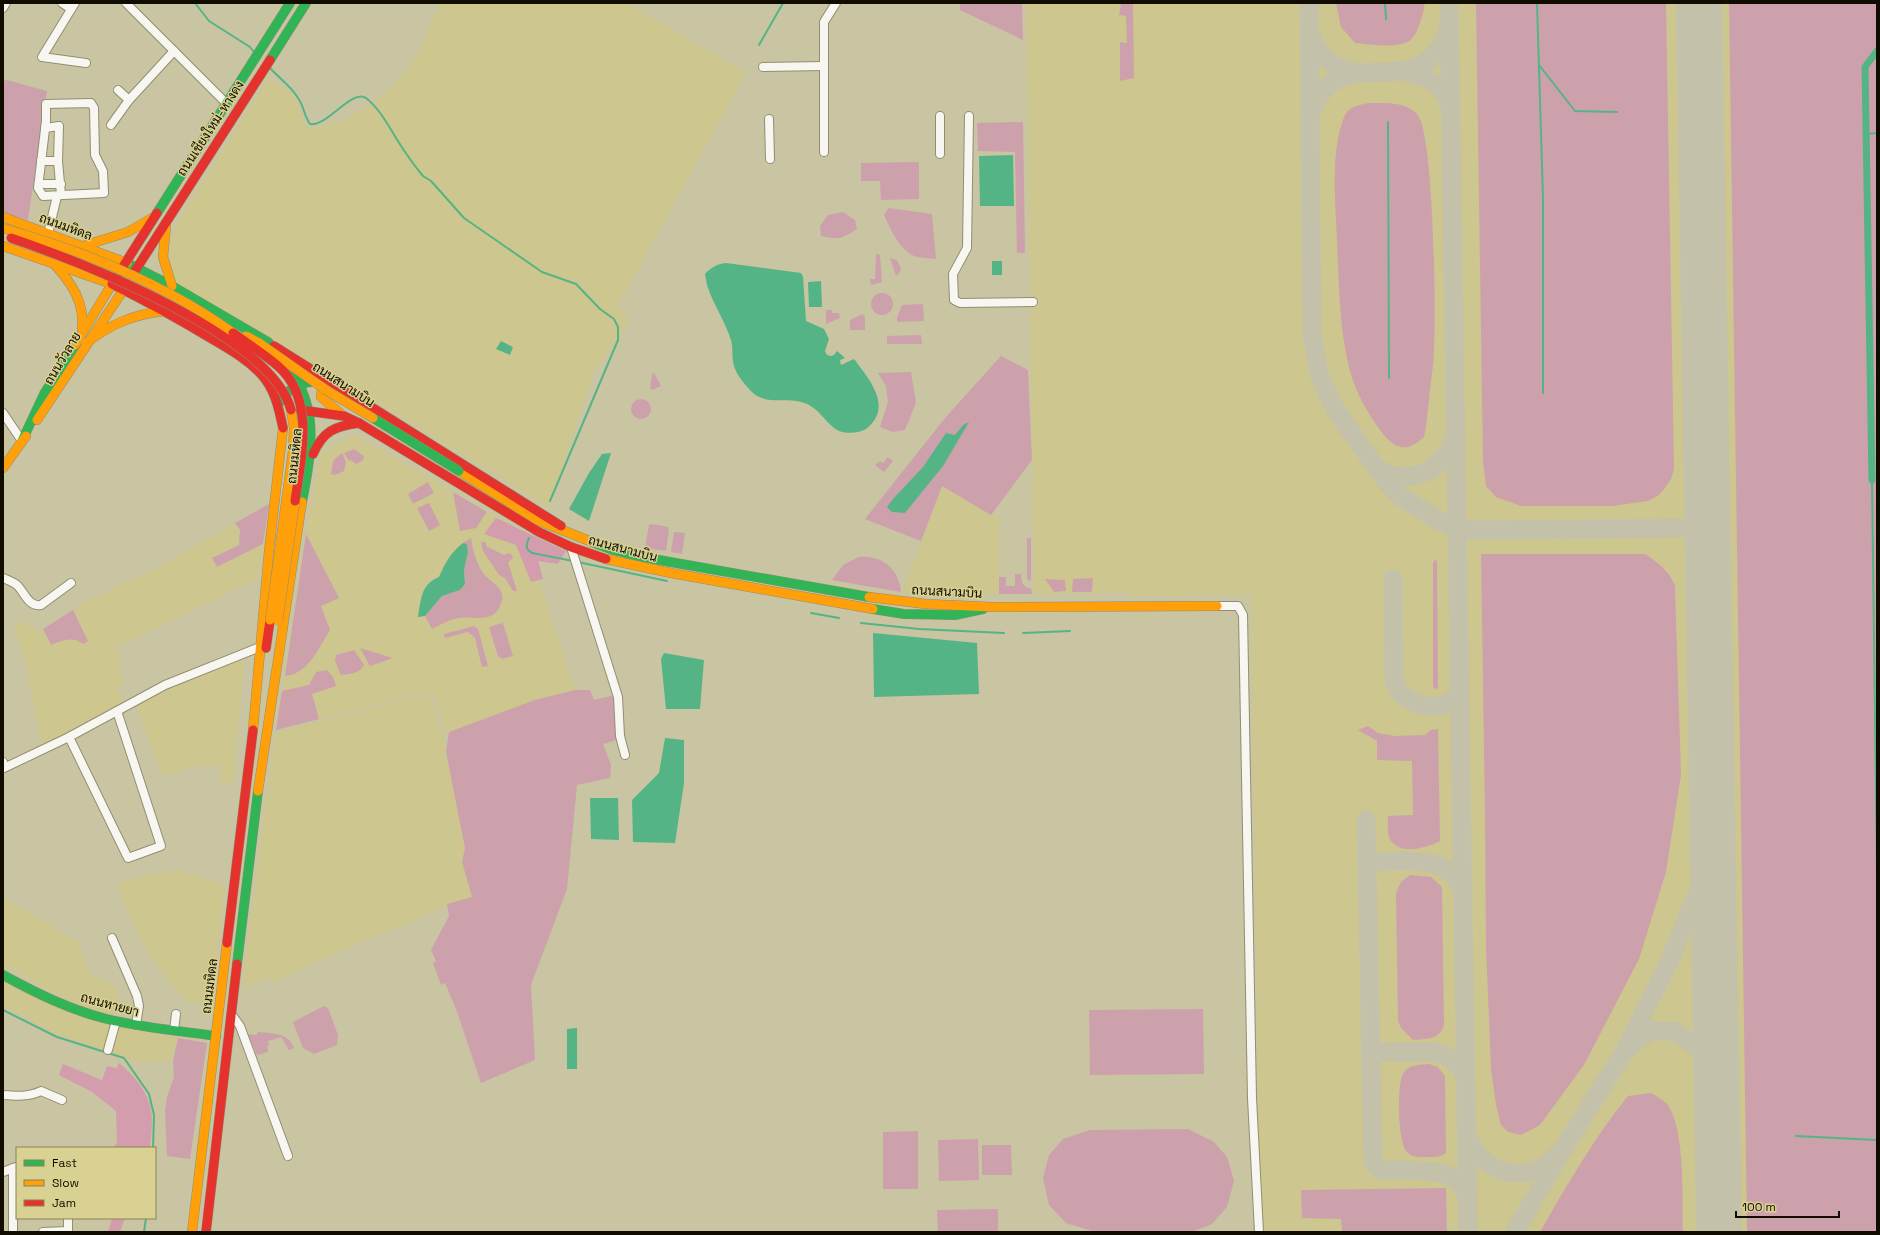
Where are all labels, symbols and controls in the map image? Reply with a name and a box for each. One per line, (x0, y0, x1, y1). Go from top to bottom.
street label: ถนนเชียงใหม่-หางดง (172, 77, 248, 179)
street label: ถนนมหิดล (37, 209, 95, 244)
street label: ถนนวัวลาย (40, 329, 85, 388)
street label: ถนนสนามบิน (309, 358, 378, 411)
street label: ถนนมหิดล (283, 428, 306, 485)
street label: ถนนสนามบิน (586, 531, 659, 566)
street label: ถนนสนามบิน (911, 581, 983, 602)
street label: ถนนมหิดล (198, 957, 221, 1015)
street label: ถนนหายยา (79, 989, 141, 1020)
legend (16, 1147, 156, 1219)
text: Fast (52, 1155, 77, 1171)
text: Slow (52, 1175, 79, 1191)
scale bar (1736, 1193, 1839, 1219)
text: Jam (52, 1195, 76, 1211)
text: 100 m (1742, 1199, 1776, 1215)

